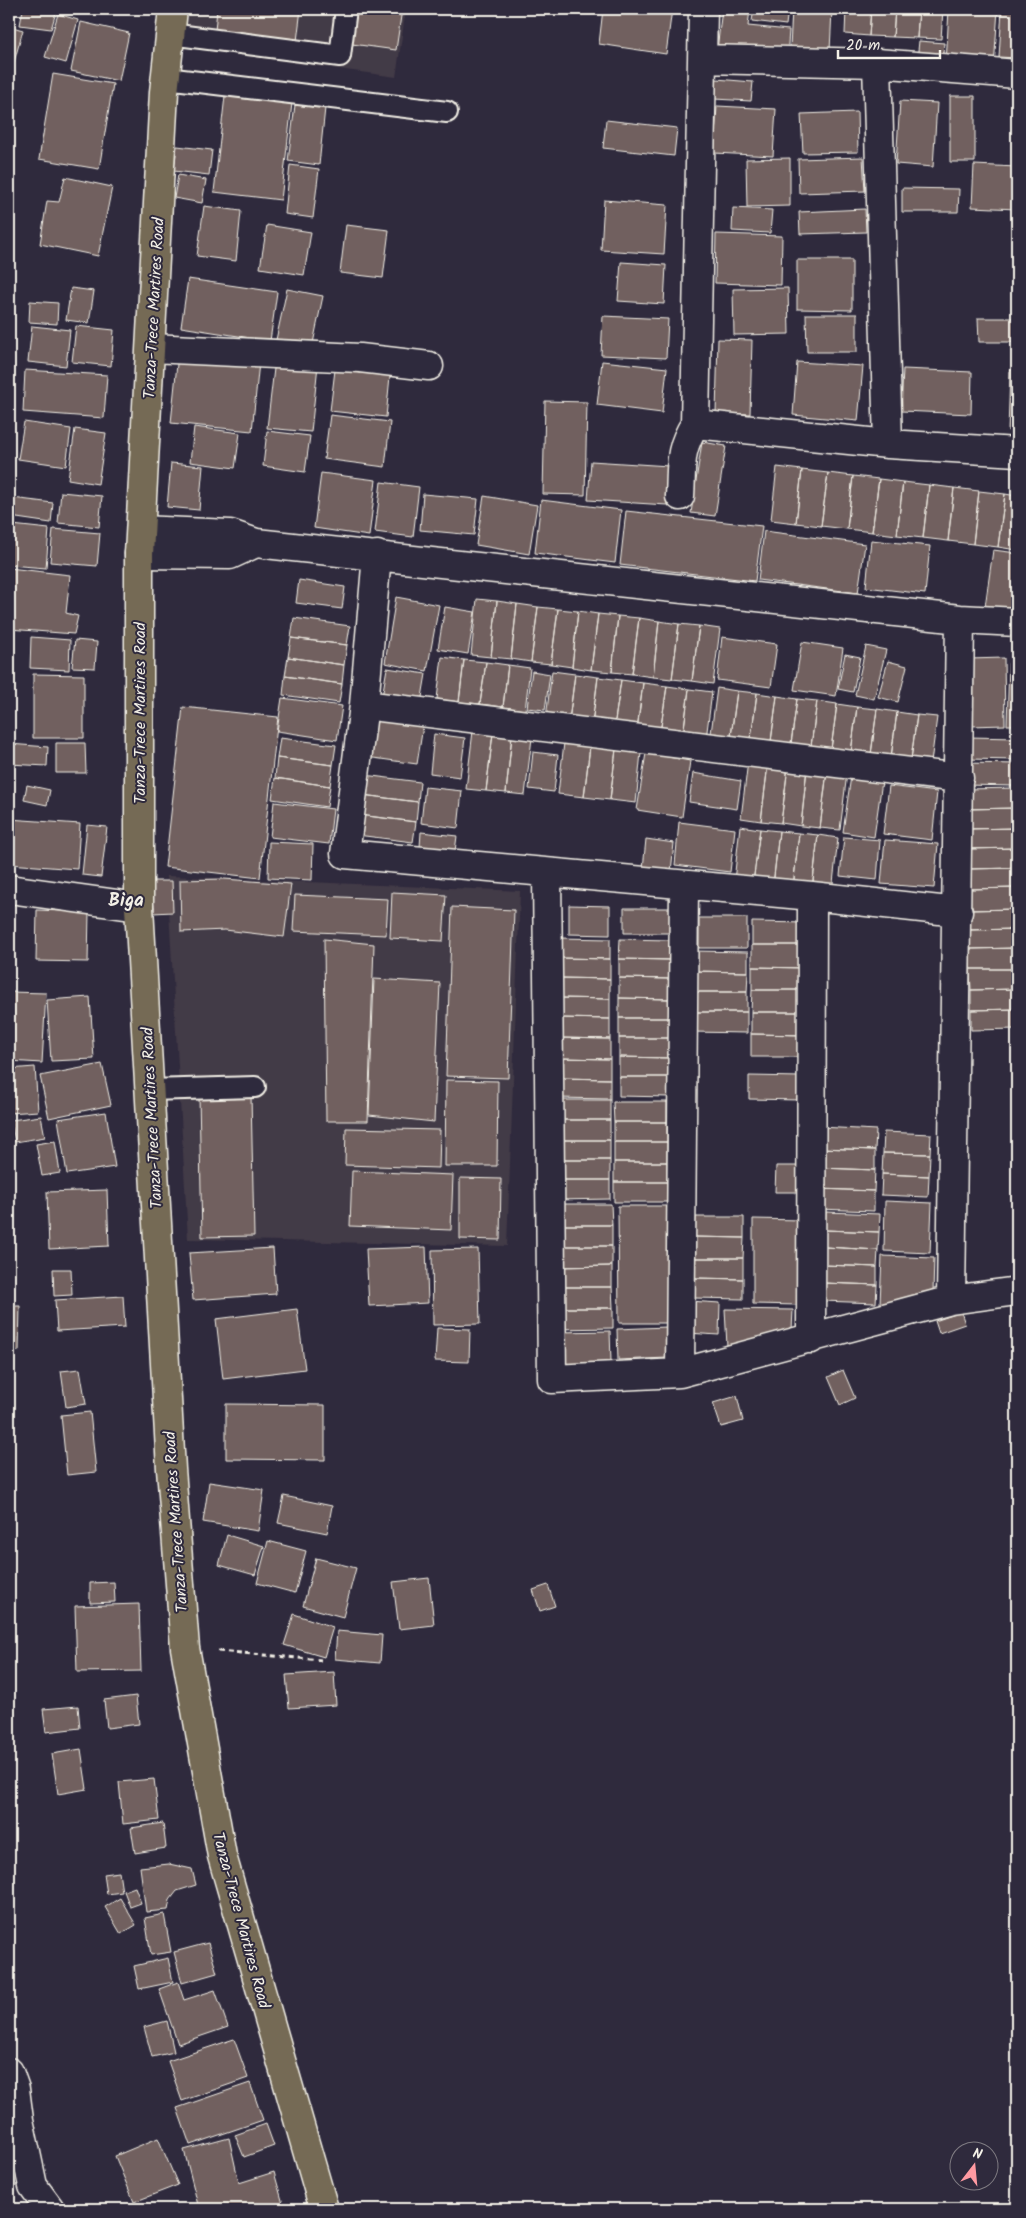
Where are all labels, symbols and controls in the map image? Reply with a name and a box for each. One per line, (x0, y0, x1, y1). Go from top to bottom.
scale bar (838, 28, 941, 60)
text: 20 m (846, 34, 880, 58)
street label: Tanza-Trece Martires Road (137, 216, 172, 399)
street label: Tanza-Trece Martires Road (128, 621, 153, 804)
district label: Biga (108, 886, 144, 916)
street label: Tanza-Trece Martires Road (135, 1026, 170, 1209)
street label: Tanza-Trece Martires Road (158, 1429, 195, 1613)
street label: Tanza-Trece Martires Road (205, 1829, 276, 2012)
north arrow (948, 2140, 998, 2190)
text: N (970, 2143, 985, 2166)

